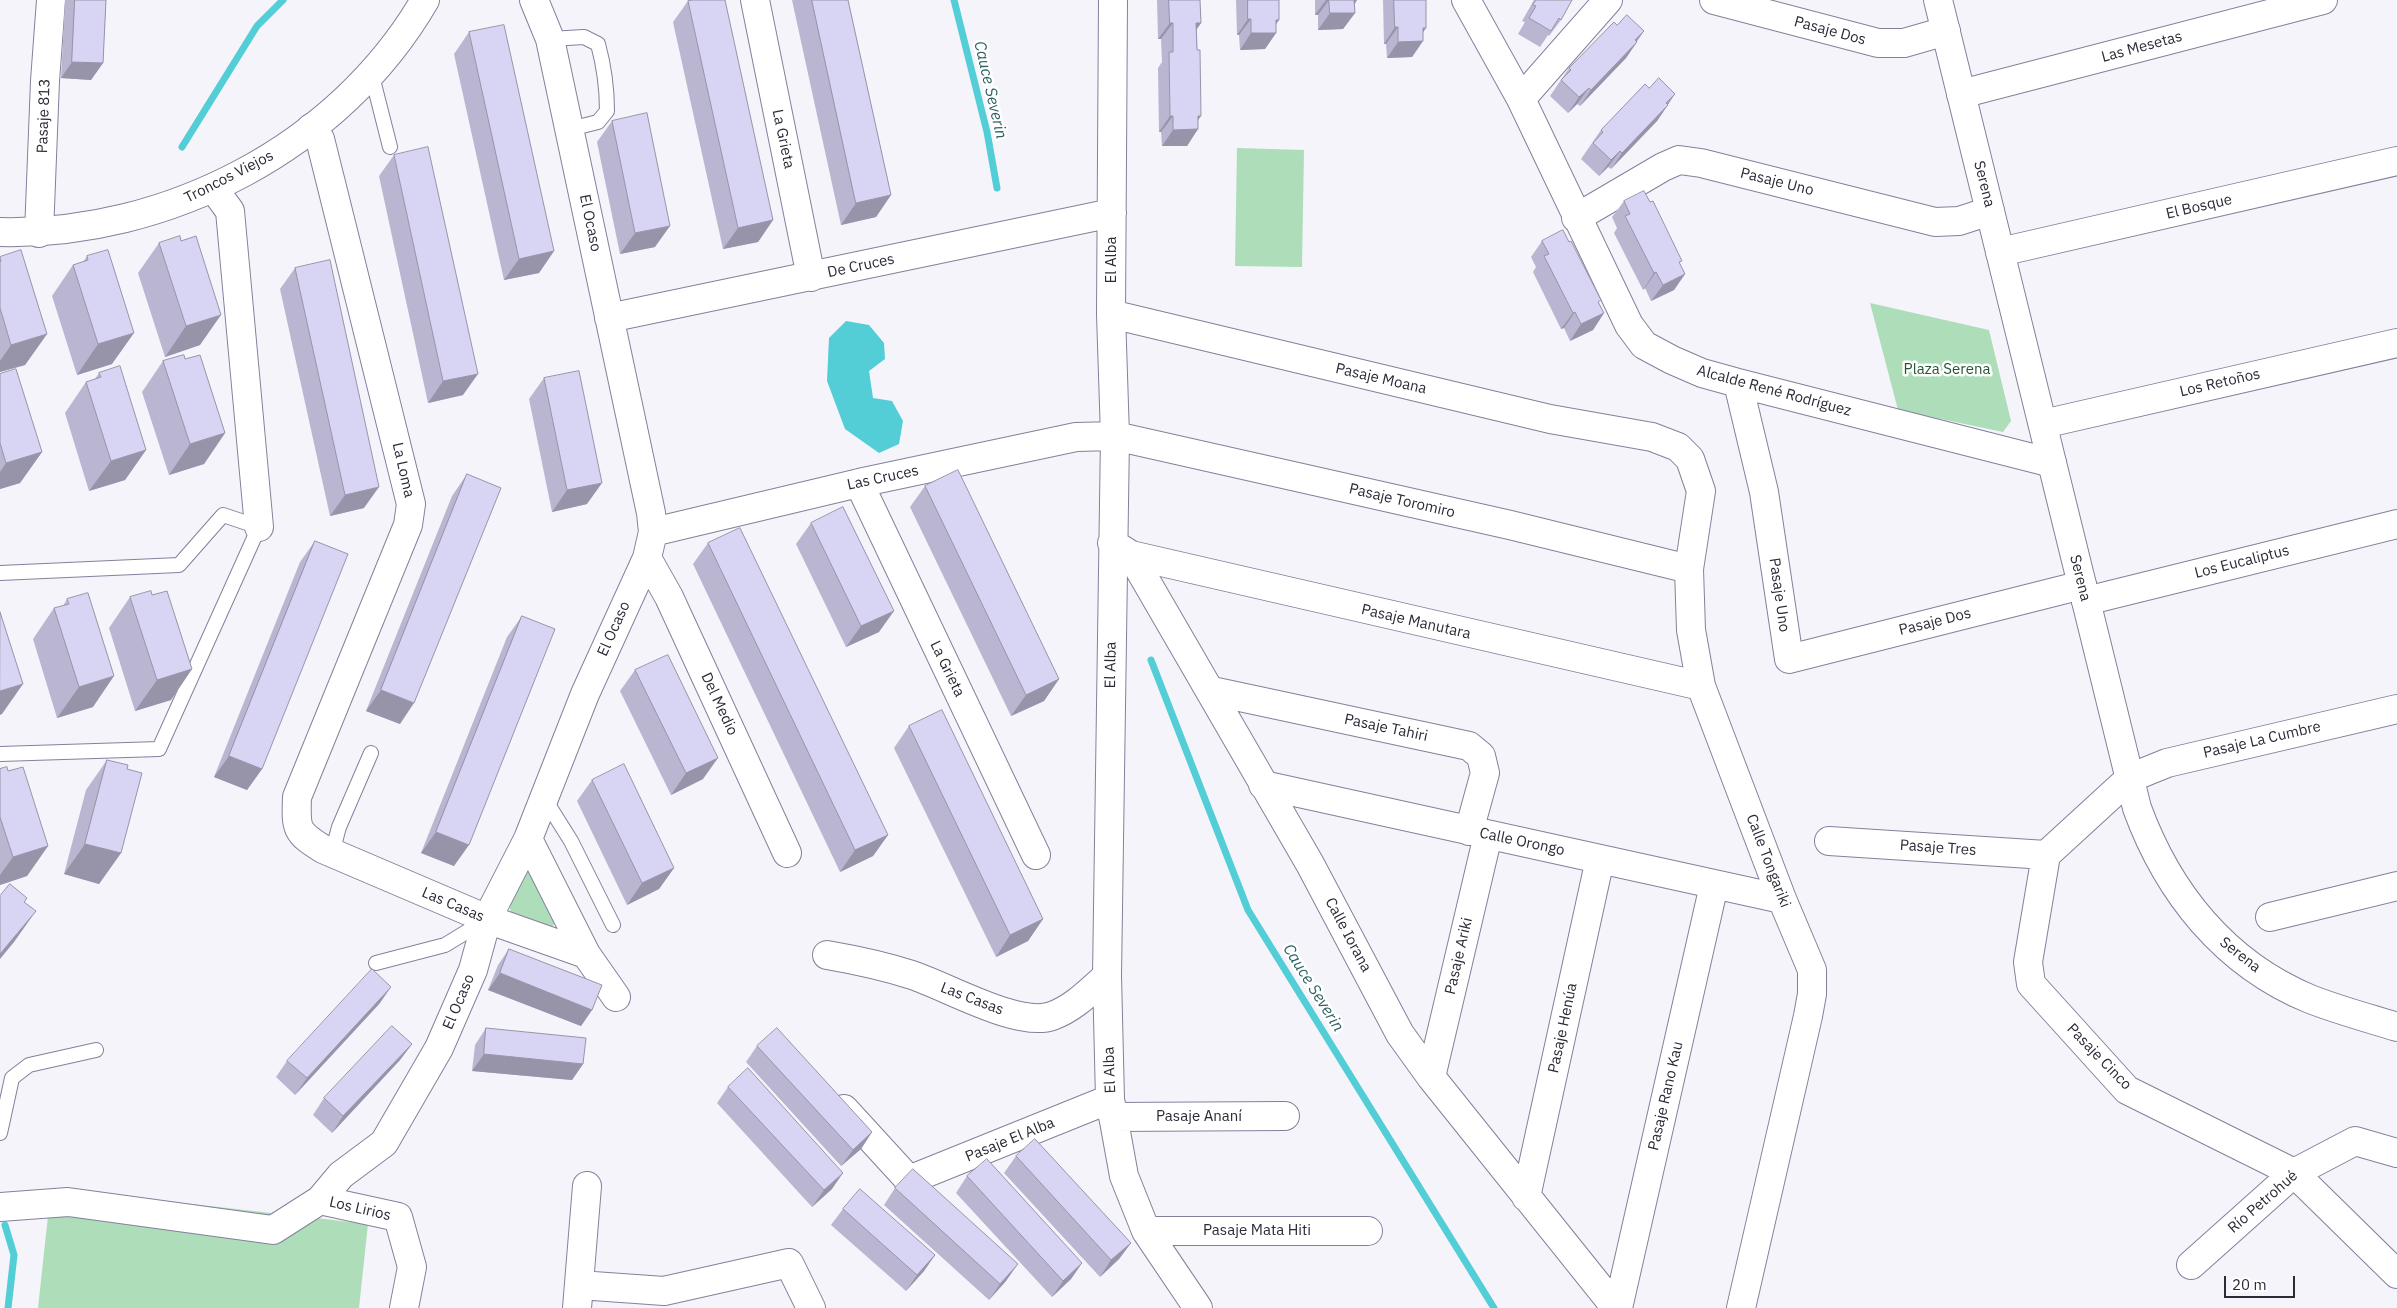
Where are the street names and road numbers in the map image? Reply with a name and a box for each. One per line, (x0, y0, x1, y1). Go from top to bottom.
street label: Pasaje Dos (1792, 13, 1868, 49)
street label: Las Mesetas (2100, 28, 2184, 66)
street label: Pasaje 813 (34, 78, 54, 154)
street label: La Grieta (768, 108, 798, 170)
street label: Troncos Viejos (181, 147, 277, 207)
street label: Serena (1970, 159, 1998, 209)
street label: Pasaje Uno (1738, 164, 1816, 200)
street label: El Bosque (2164, 191, 2234, 223)
street label: El Ocaso (575, 193, 605, 253)
street label: El Alba (1103, 237, 1121, 283)
street label: De Cruces (826, 250, 896, 282)
street label: Pasaje Moana (1334, 360, 1428, 398)
street label: Alcalde René Rodríguez (1695, 362, 1853, 420)
street label: Los Retoños (2178, 365, 2262, 401)
street label: La Loma (388, 441, 418, 499)
street label: Las Cruces (846, 462, 920, 494)
street label: Pasaje Toromiro (1347, 480, 1457, 522)
street label: Los Eucaliptus (2193, 542, 2291, 582)
street label: Serena (2066, 553, 2094, 603)
street label: Pasaje Uno (1765, 557, 1793, 633)
street label: El Ocaso (594, 599, 634, 659)
street label: Pasaje Manutara (1360, 601, 1472, 643)
street label: Pasaje Dos (1897, 604, 1973, 640)
street label: La Grieta (926, 638, 968, 700)
street label: El Alba (1102, 641, 1120, 689)
street label: Del Medio (697, 670, 741, 738)
street label: Pasaje Tahiri (1343, 710, 1429, 746)
street label: Pasaje La Cumbre (2201, 718, 2323, 762)
street label: Calle Tongariki (1742, 812, 1794, 910)
street label: Calle Orongo (1478, 824, 1566, 860)
street label: Pasaje Tres (1899, 836, 1977, 860)
street label: Las Casas (419, 884, 487, 926)
street label: Calle Iorana (1321, 895, 1375, 975)
street label: Pasaje Ariki (1441, 916, 1477, 996)
street label: Serena (2216, 933, 2264, 977)
street label: El Ocaso (439, 972, 479, 1032)
street label: Las Casas (938, 979, 1006, 1019)
street label: Pasaje Henúa (1545, 981, 1581, 1075)
street label: Pasaje Cinco (2063, 1020, 2135, 1094)
street label: Pasaje Rano Kau (1645, 1040, 1687, 1152)
street label: El Alba (1100, 1046, 1120, 1094)
street label: Pasaje Ananí (1156, 1108, 1242, 1126)
street label: Pasaje El Alba (963, 1114, 1057, 1166)
street label: Río Petrohué (2224, 1167, 2302, 1237)
street label: Los Lirios (327, 1193, 393, 1225)
street label: Pasaje Mata Hiti (1203, 1222, 1311, 1240)

